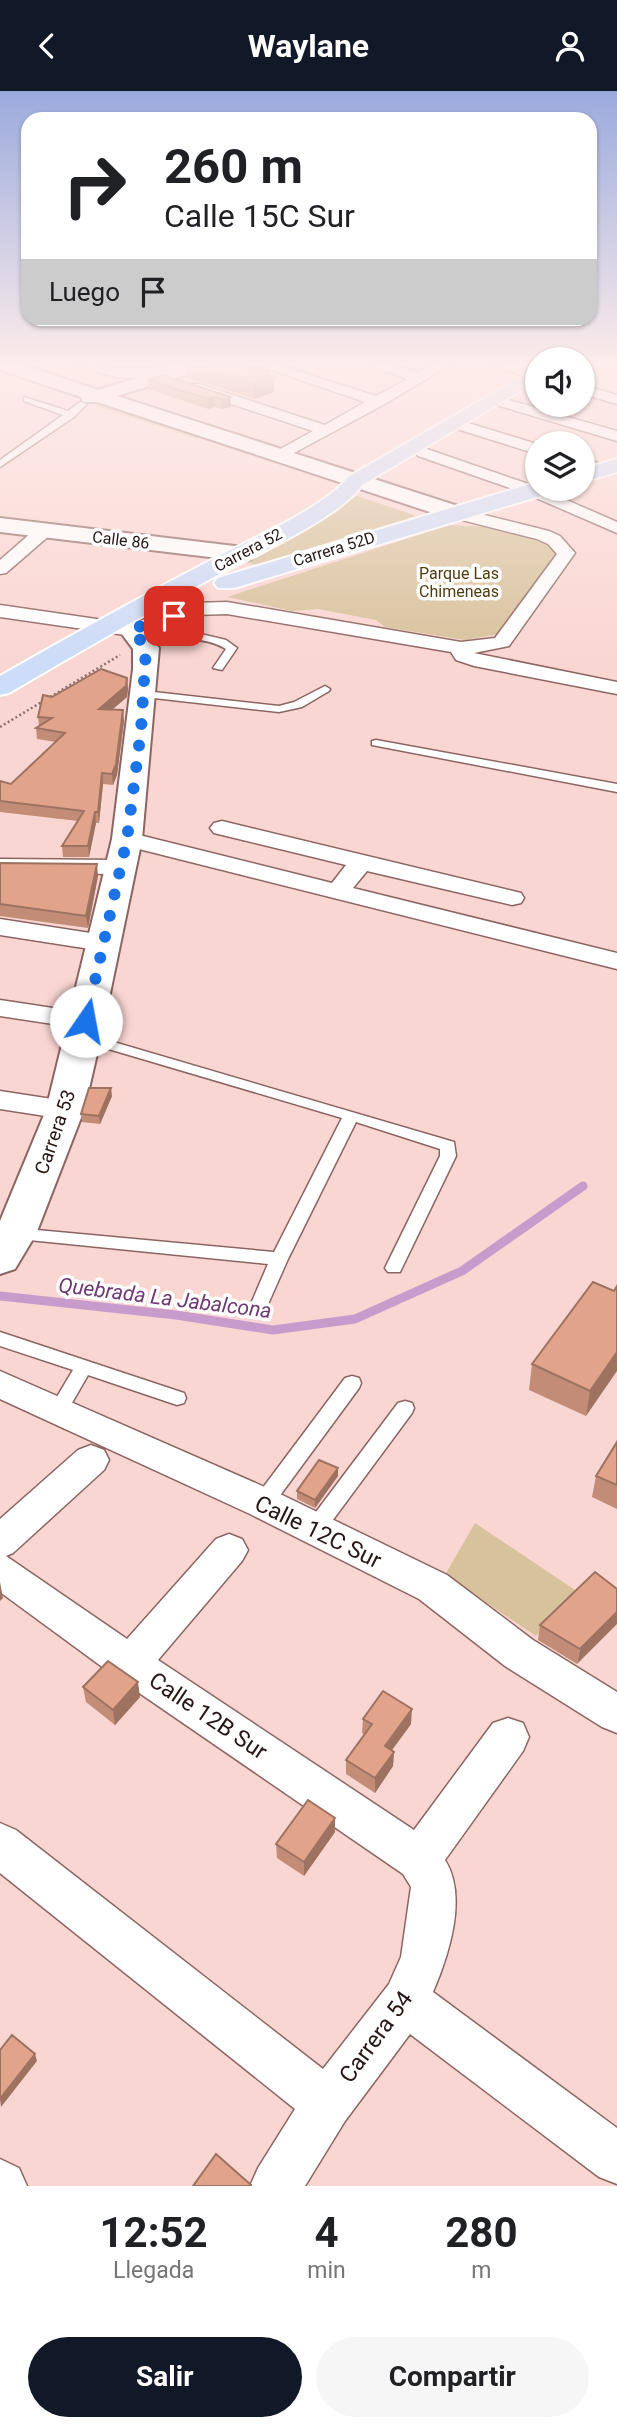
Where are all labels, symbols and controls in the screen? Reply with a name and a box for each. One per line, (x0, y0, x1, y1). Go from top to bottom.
icon: back (28, 27, 66, 65)
text: Waylane (248, 27, 369, 65)
icon: person (551, 27, 589, 65)
text: 260 m (164, 138, 303, 195)
icon: right (49, 140, 140, 231)
text: Calle 15C Sur (164, 197, 355, 235)
icon: arrive (134, 273, 172, 311)
text: Luego (49, 277, 120, 307)
map controls (525, 347, 595, 501)
button: sound (525, 347, 595, 417)
button: layers (525, 431, 595, 501)
street label: Carrera 52 (211, 524, 285, 576)
street label: Calle 86 (91, 527, 151, 553)
street label: Carrera 52D (291, 528, 377, 570)
park label: Parque Las Chimeneas (419, 564, 499, 601)
pin (144, 586, 204, 646)
icon: arrive (155, 597, 193, 635)
position arrow (49, 984, 123, 1058)
street label: Carrera 53 (30, 1087, 80, 1177)
water label: Quebrada La Jabalcona (57, 1273, 273, 1323)
street label: Calle 12C Sur (250, 1490, 386, 1574)
street label: Calle 12B Sur (144, 1667, 272, 1765)
street label: Carrera 54 (334, 1986, 418, 2088)
text: 12:52 (100, 2208, 208, 2257)
text: 4 (314, 2208, 339, 2257)
text: 280 (445, 2208, 518, 2257)
text: Llegada (113, 2257, 194, 2284)
text: min (307, 2257, 346, 2284)
text: m (471, 2257, 491, 2284)
button: Salir (28, 2337, 302, 2417)
button: Compartir (316, 2337, 589, 2417)

